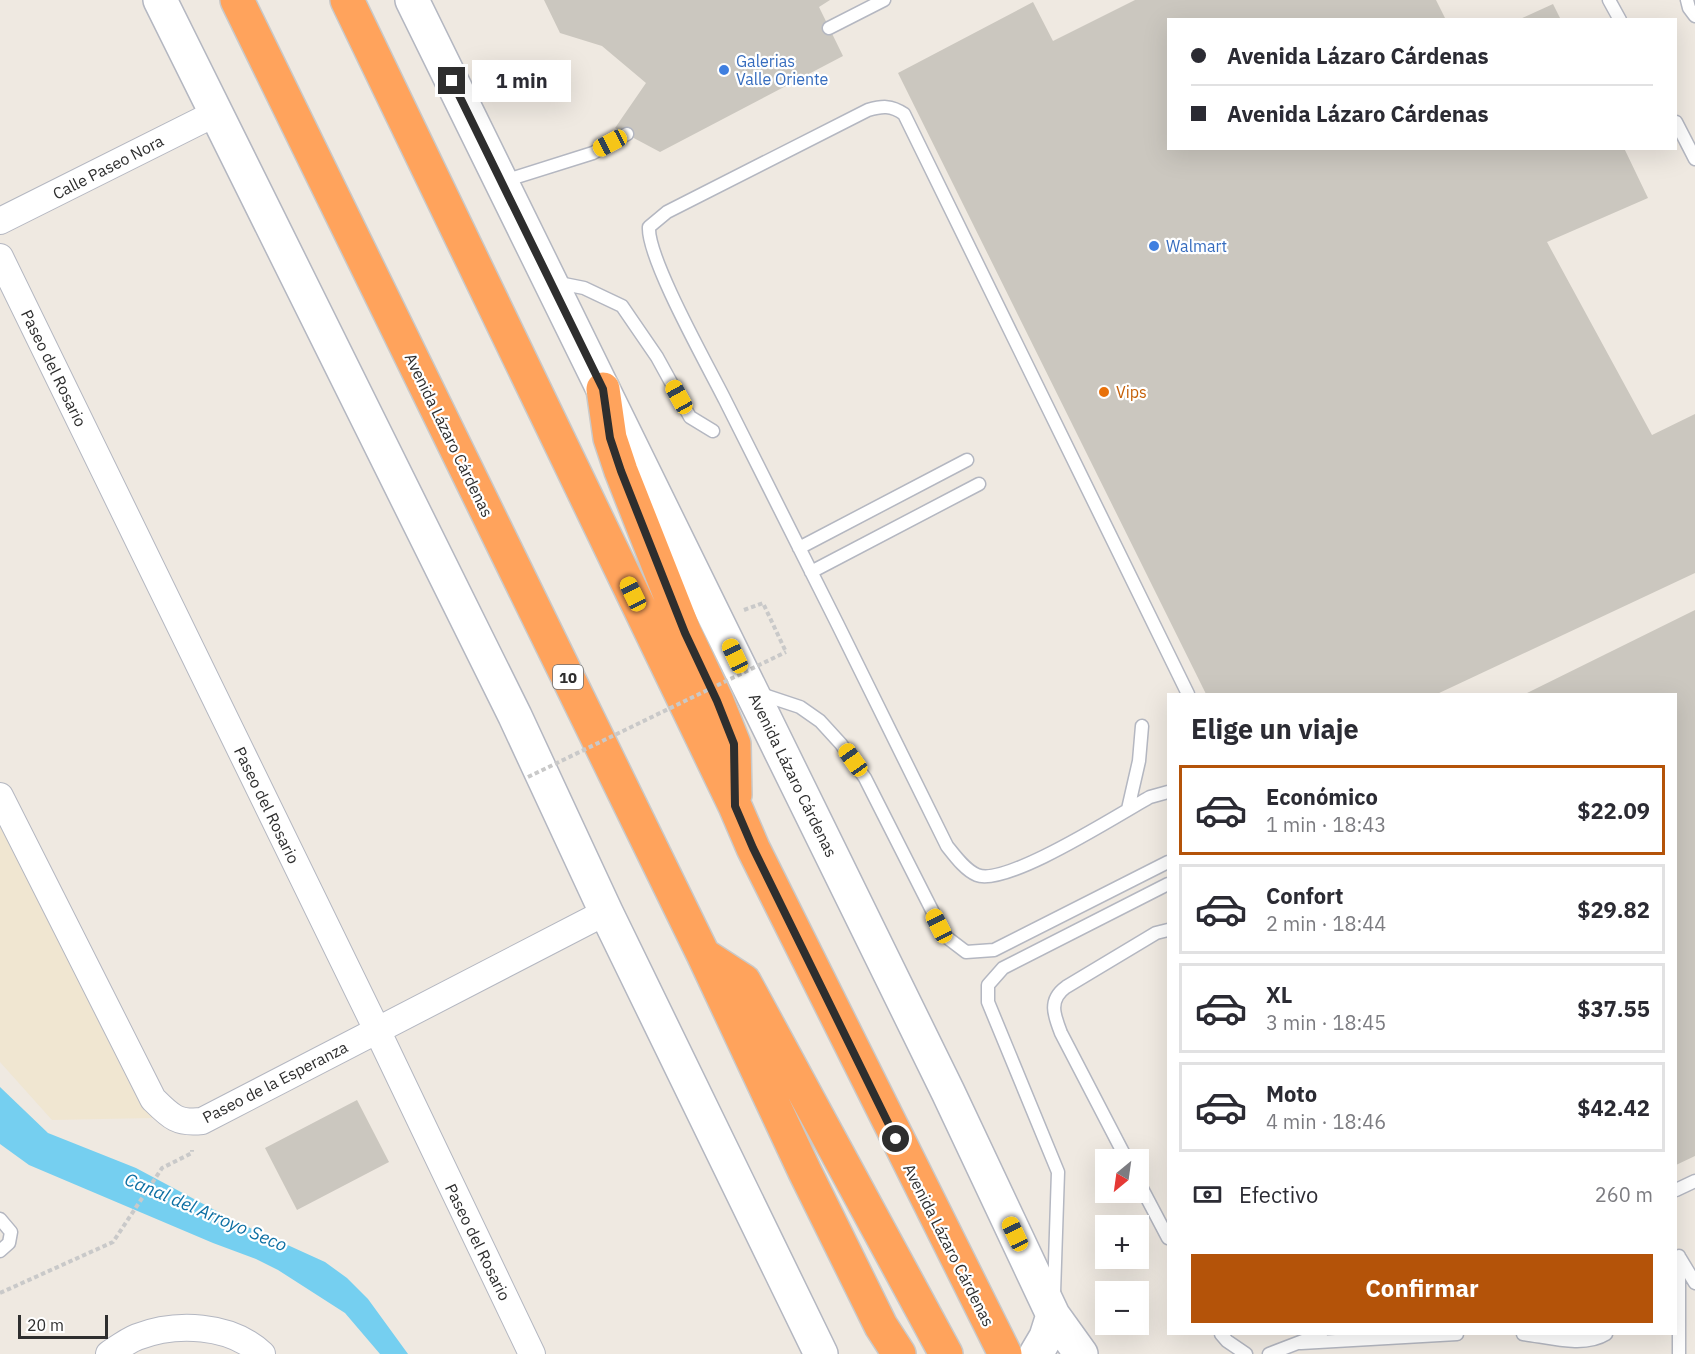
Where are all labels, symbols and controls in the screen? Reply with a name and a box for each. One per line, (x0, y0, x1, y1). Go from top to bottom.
text: Avenida Lázaro Cárdenas (1227, 41, 1489, 70)
place label: Galerias Valle Oriente (736, 51, 829, 89)
callout: 1 min (473, 60, 572, 102)
marker: Galerias Valle Oriente (717, 63, 731, 77)
route end (438, 67, 465, 94)
text: 1 min (495, 67, 548, 94)
text: Avenida Lázaro Cárdenas (1227, 99, 1489, 128)
car (590, 127, 630, 159)
street label: Calle Paseo Nora (49, 130, 167, 204)
place label: Walmart (1166, 236, 1227, 256)
marker: Walmart (1147, 239, 1161, 253)
street label: Paseo del Rosario (17, 306, 91, 430)
street label: Avenida Lázaro Cárdenas (401, 350, 497, 520)
car (662, 377, 696, 417)
place label: Vips (1116, 382, 1147, 402)
marker: Vips (1097, 385, 1111, 399)
car (617, 574, 649, 614)
car (719, 636, 751, 676)
road number: 10 (553, 665, 583, 689)
street label: Avenida Lázaro Cárdenas (745, 690, 841, 860)
text: Elige un viaje (1191, 711, 1359, 746)
car (835, 740, 871, 780)
street label: Paseo del Rosario (230, 743, 304, 867)
text: Económico (1266, 782, 1378, 811)
icon: car (1194, 783, 1248, 837)
text: $22.09 (1577, 796, 1650, 825)
text: 1 min · 18:43 (1266, 811, 1386, 838)
text: Confort (1266, 881, 1344, 910)
icon: car (1194, 882, 1248, 936)
text: $29.82 (1577, 895, 1650, 924)
car (923, 906, 955, 946)
text: 2 min · 18:44 (1266, 910, 1386, 937)
text: XL (1266, 980, 1292, 1009)
icon: car (1194, 981, 1248, 1035)
text: $37.55 (1577, 994, 1650, 1023)
text: 3 min · 18:45 (1266, 1009, 1386, 1036)
street label: Paseo de la Esperanza (199, 1036, 351, 1127)
text: Moto (1266, 1079, 1317, 1108)
icon: car (1194, 1080, 1248, 1134)
text: $42.42 (1577, 1093, 1650, 1122)
text: 4 min · 18:46 (1266, 1108, 1386, 1135)
route start (882, 1125, 909, 1152)
north arrow (1095, 1149, 1149, 1203)
map controls (1095, 1149, 1149, 1335)
street label: Avenida Lázaro Cárdenas (899, 1160, 999, 1330)
water label: Canal del Arroyo Seco (121, 1167, 291, 1257)
icon: cash (1191, 1178, 1224, 1211)
street label: Paseo del Rosario (441, 1180, 515, 1304)
text: Efectivo (1239, 1180, 1318, 1209)
text: 260 m (1595, 1181, 1653, 1208)
car (999, 1214, 1031, 1254)
button: + (1095, 1215, 1149, 1269)
button: Confirmar (1191, 1254, 1653, 1323)
button: − (1095, 1281, 1149, 1335)
scale bar (18, 1312, 108, 1340)
text: 20 m (27, 1315, 64, 1335)

